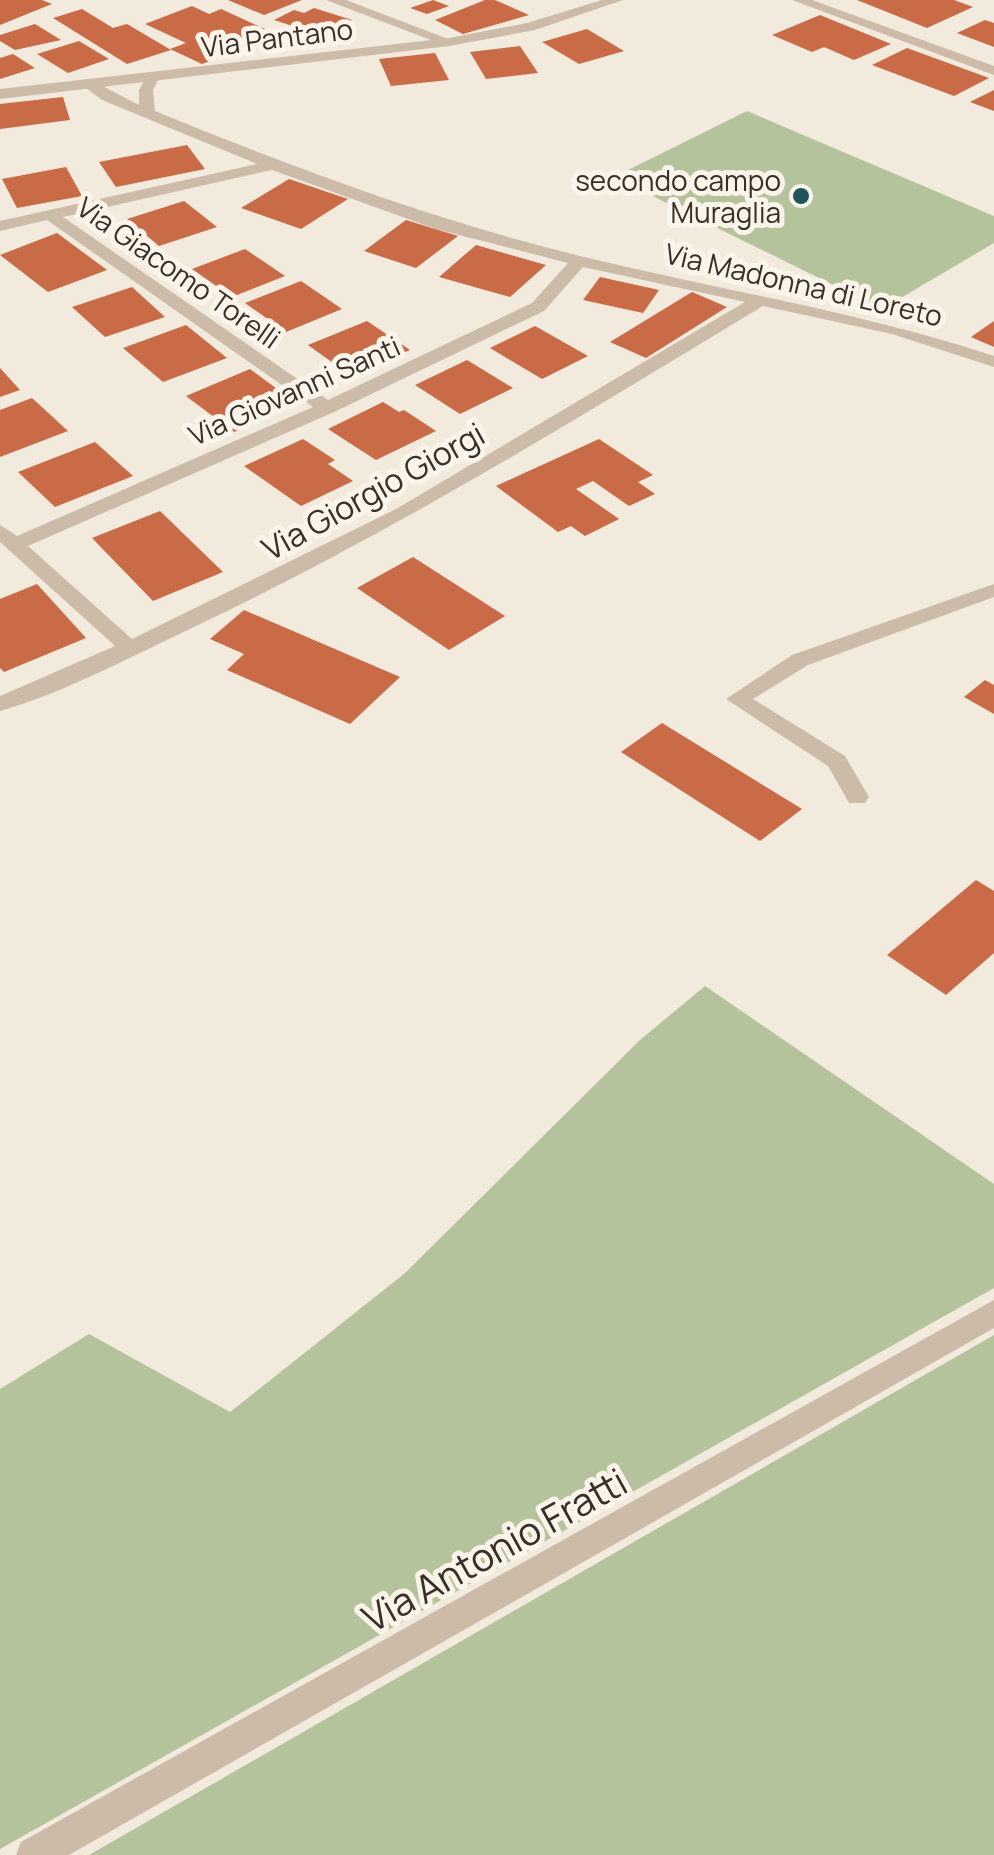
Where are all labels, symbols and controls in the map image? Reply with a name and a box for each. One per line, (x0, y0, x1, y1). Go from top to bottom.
street label: Via Pantano (199, 9, 355, 65)
place label: secondo campo Muraglia (575, 161, 781, 231)
marker: secondo campo Muraglia (790, 185, 812, 207)
street label: Via Giacomo Torelli (70, 188, 288, 356)
street label: Via Madonna di Loreto (662, 234, 946, 334)
street label: Via Giovanni Santi (182, 326, 406, 454)
street label: Via Giorgio Giorgi (254, 412, 492, 570)
street label: Via Antonio Fratti (352, 1455, 636, 1643)

